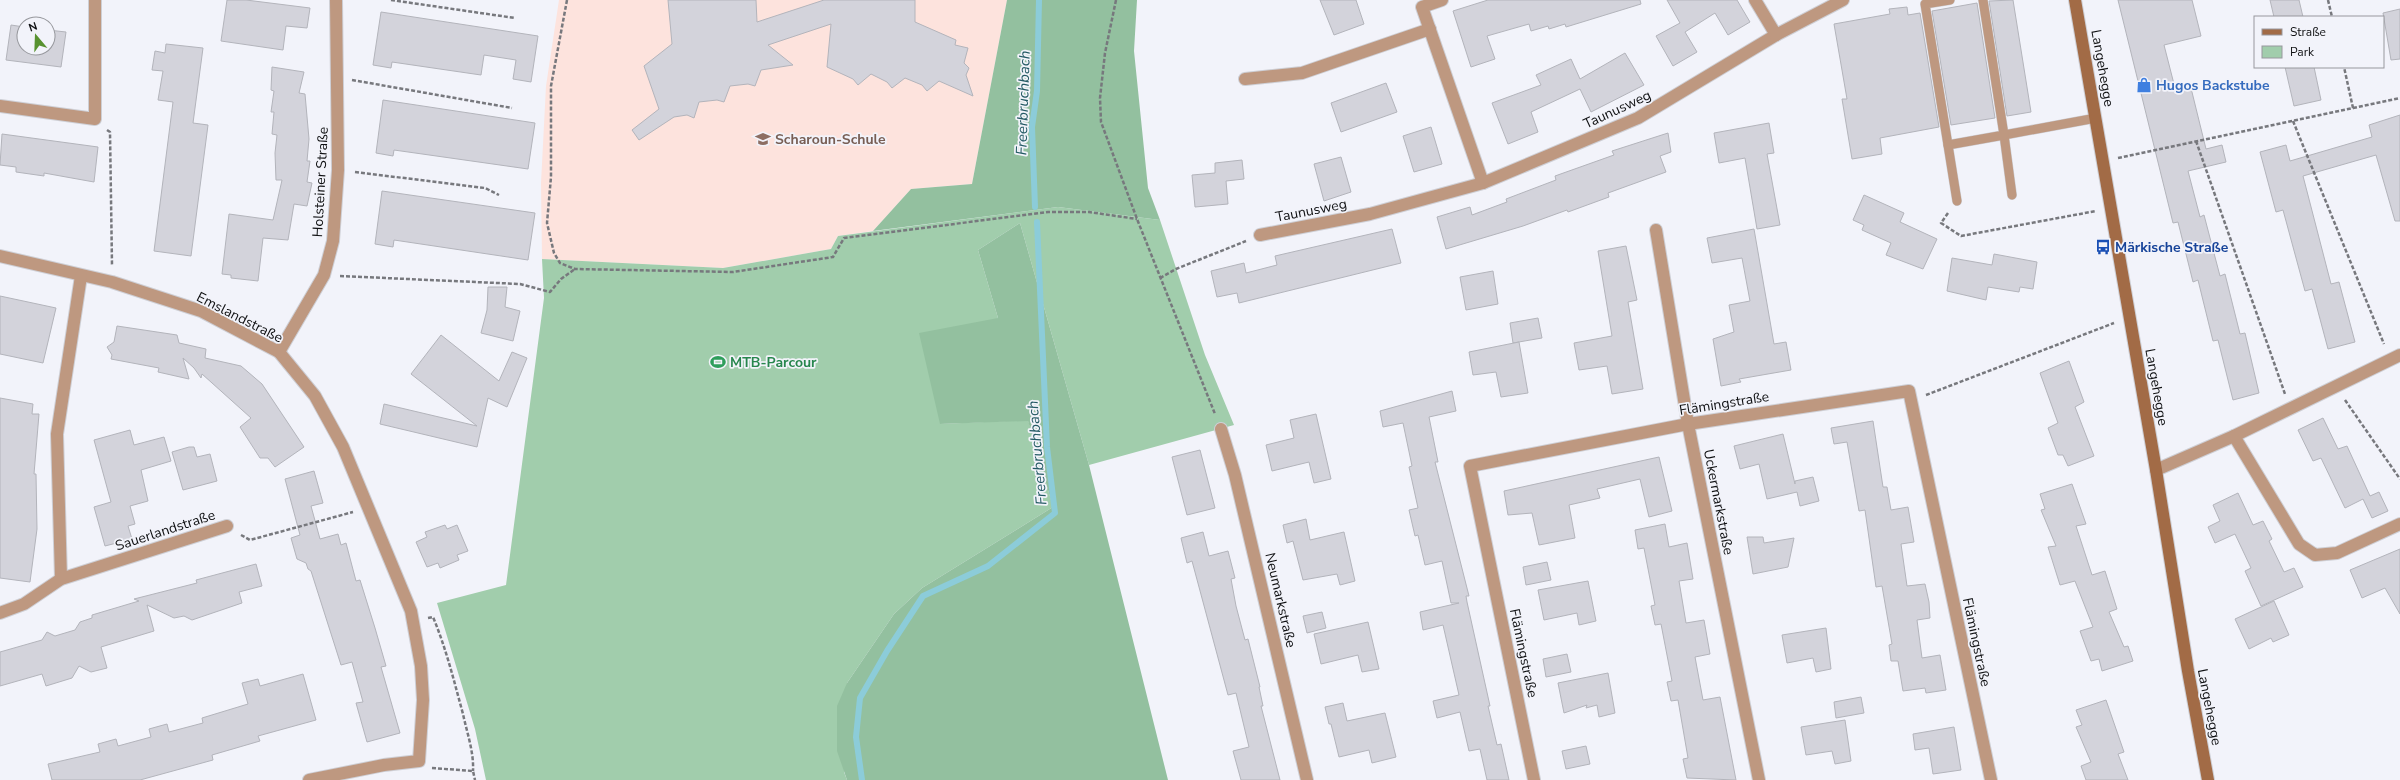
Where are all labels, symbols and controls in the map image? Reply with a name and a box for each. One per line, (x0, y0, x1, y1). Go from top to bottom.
north arrow (16, 16, 56, 56)
legend (2254, 16, 2384, 68)
text: N (27, 19, 39, 35)
text: Straße (2290, 24, 2326, 40)
street label: Langehegge (2086, 28, 2119, 108)
text: Park (2290, 44, 2315, 60)
water label: Freerbruchbach (1011, 50, 1035, 156)
shop icon: Hugos Backstube (2135, 76, 2153, 94)
place label: Hugos Backstube (2156, 76, 2270, 95)
street label: Taunusweg (1580, 86, 1654, 133)
street label: Holsteiner Straße (308, 126, 333, 238)
school or university icon: Scharoun-Schule (754, 130, 772, 148)
place label: Scharoun-Schule (775, 130, 886, 149)
street label: Taunusweg (1274, 194, 1348, 227)
bus stop icon: Märkische Straße (2094, 238, 2112, 256)
place label: Märkische Straße (2115, 238, 2229, 257)
street label: Emslandstraße (193, 288, 286, 347)
street label: Langehegge (2140, 347, 2173, 427)
sports icon: MTB-Parcour (709, 353, 727, 371)
place label: MTB-Parcour (730, 353, 817, 372)
street label: Flämingstraße (1678, 387, 1770, 420)
water label: Freerbruchbach (1022, 400, 1052, 506)
street label: Uckermarkstraße (1699, 448, 1738, 557)
street label: Sauerlandstraße (113, 505, 218, 556)
street label: Neumarkstraße (1260, 551, 1301, 649)
street label: Flämingstraße (1958, 596, 1995, 688)
street label: Flämingstraße (1505, 607, 1542, 699)
street label: Langehegge (2193, 667, 2226, 747)

